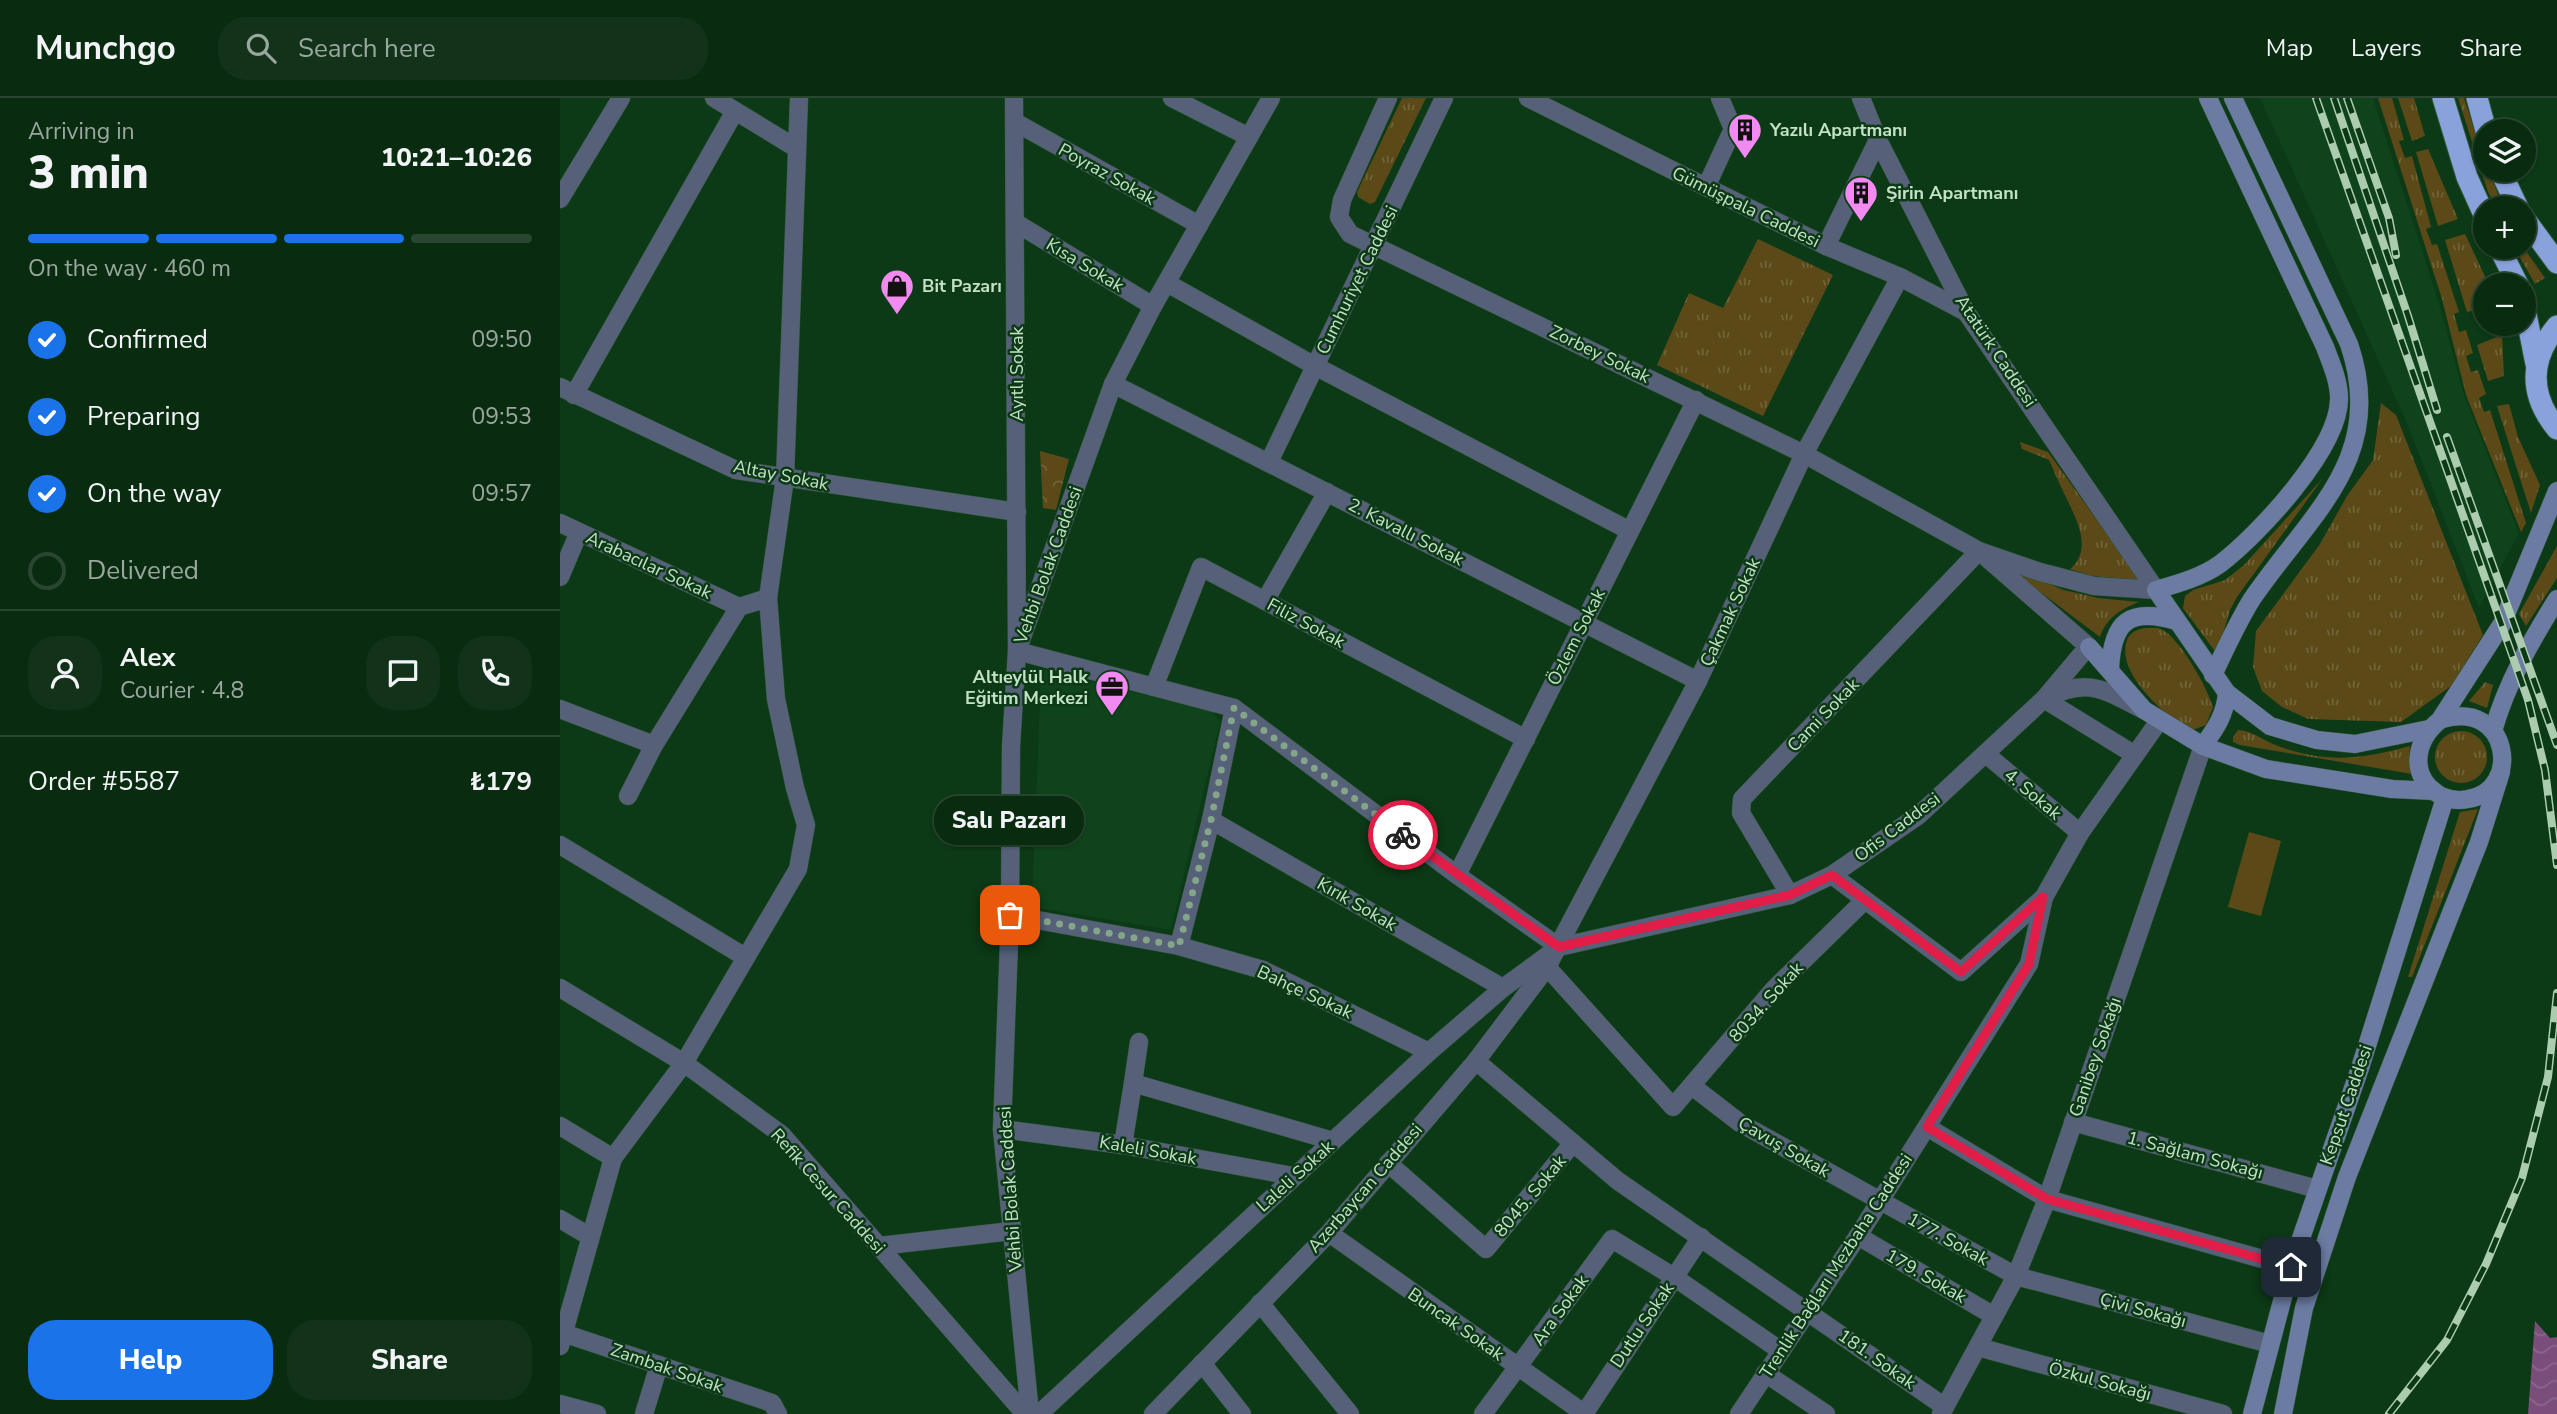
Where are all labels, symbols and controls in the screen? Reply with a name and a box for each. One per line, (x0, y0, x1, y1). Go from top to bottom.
search box (218, 17, 708, 80)
text: Munchgo (35, 26, 176, 71)
icon: search (242, 29, 280, 67)
text: Search here (298, 31, 436, 66)
text: Map (2266, 32, 2313, 64)
text: Layers (2351, 32, 2422, 64)
text: Share (2460, 32, 2522, 64)
building icon: Yazılı Apartmanı (1726, 111, 1764, 160)
text: Arriving in (28, 116, 135, 147)
place label: Yazılı Apartmanı (1769, 118, 1907, 142)
map controls (2473, 119, 2536, 336)
button: layers (2473, 119, 2536, 182)
street label: Poyraz Sokak (1054, 137, 1161, 211)
text: 10:21–10:26 (381, 140, 532, 175)
text: 3 min (28, 141, 149, 204)
street label: Gümüşpala Caddesi (1668, 161, 1824, 253)
building icon: Şirin Apartmanı (1842, 174, 1880, 223)
place label: Şirin Apartmanı (1886, 181, 2018, 205)
button: + (2473, 196, 2536, 259)
street label: Cumhuriyet Caddesi (1311, 202, 1403, 358)
street label: Kısa Sokak (1042, 232, 1129, 298)
text: On the way · 460 m (28, 253, 231, 284)
shop icon: Bit Pazarı (878, 267, 916, 316)
button: − (2473, 273, 2536, 336)
place label: Bit Pazarı (922, 274, 1002, 298)
street label: Atatürk Caddesi (1950, 290, 2042, 412)
street label: Zorbey Sokak (1546, 319, 1655, 389)
icon: check (28, 321, 66, 359)
text: Confirmed (87, 322, 208, 357)
text: 09:50 (472, 324, 532, 355)
street label: Ayıtlı Sokak (1005, 325, 1029, 422)
icon: check (28, 398, 66, 436)
text: Preparing (87, 399, 200, 434)
text: 09:53 (472, 401, 532, 432)
street label: Altay Sokak (731, 454, 832, 496)
icon: check (28, 475, 66, 513)
text: On the way (87, 476, 221, 511)
text: 09:57 (472, 478, 532, 509)
street label: Vehbi Bolak Caddesi (1008, 483, 1088, 648)
street label: 2. Kavallı Sokak (1344, 493, 1469, 572)
street label: Arabacılar Sokak (582, 525, 717, 605)
text: Delivered (87, 553, 199, 588)
street label: Çakmak Sokak (1694, 553, 1766, 670)
street label: Özlem Sokak (1541, 584, 1611, 689)
street label: Filiz Sokak (1263, 592, 1350, 654)
button: person (28, 636, 102, 710)
button: chat (366, 636, 440, 710)
button: phone (458, 636, 532, 710)
text: Alex (120, 640, 176, 675)
place label: Altıeylül Halk Eğitim Merkezi (965, 665, 1088, 710)
office icon: Altıeylül Halk Eğitim Merkezi (1093, 668, 1131, 717)
street label: Cami Sokak (1782, 672, 1865, 757)
text: Courier · 4.8 (120, 675, 244, 706)
street label: 4. Sokak (1999, 763, 2068, 826)
text: Order #5587 (28, 764, 180, 799)
text: ₺179 (470, 764, 532, 799)
street label: Ofis Caddesi (1849, 787, 1945, 867)
callout: Salı Pazarı (935, 796, 1085, 845)
courier (1368, 800, 1438, 870)
text: Salı Pazarı (952, 805, 1066, 836)
icon: bike (1384, 816, 1422, 854)
street label: Kırık Sokak (1313, 872, 1402, 937)
pin (980, 885, 1040, 945)
icon: bag (991, 896, 1029, 934)
street label: 8034. Sokak (1723, 956, 1809, 1047)
street label: Bahçe Sokak (1253, 959, 1358, 1025)
street label: Ganibey Sokağı (2063, 994, 2127, 1120)
street label: Kepsut Caddesi (2314, 1042, 2378, 1168)
street label: Vehbi Bolak Caddesi (992, 1105, 1028, 1274)
street label: Çavuş Sokak (1734, 1111, 1835, 1184)
street label: Azerbaycan Caddesi (1302, 1118, 1428, 1258)
street label: Refik Cesur Caddesi (765, 1123, 891, 1259)
street label: 1. Sağlam Sokağı (2124, 1125, 2266, 1185)
street label: Kaleli Sokak (1098, 1130, 1199, 1171)
street label: Laleli Sokak (1251, 1134, 1340, 1217)
street label: 8045. Sokak (1489, 1149, 1572, 1242)
street label: Trenlik Bağları Mezbaha Caddesi (1754, 1149, 1918, 1383)
street label: 177. Sokak (1903, 1207, 1994, 1272)
pin (2261, 1237, 2321, 1297)
street label: 179. Sokak (1881, 1243, 1972, 1309)
icon: home (2272, 1248, 2310, 1286)
street label: Ara Sokak (1526, 1269, 1594, 1350)
street label: Dutlu Sokak (1605, 1277, 1680, 1372)
street label: Buncak Sokak (1403, 1282, 1510, 1367)
street label: Çivi Sokağı (2097, 1287, 2189, 1333)
button: Help (28, 1320, 273, 1400)
button: Share (287, 1320, 532, 1400)
street label: 181. Sokak (1833, 1323, 1921, 1395)
street label: Zambak Sokak (608, 1338, 727, 1399)
street label: Özkul Sokağı (2046, 1356, 2154, 1406)

